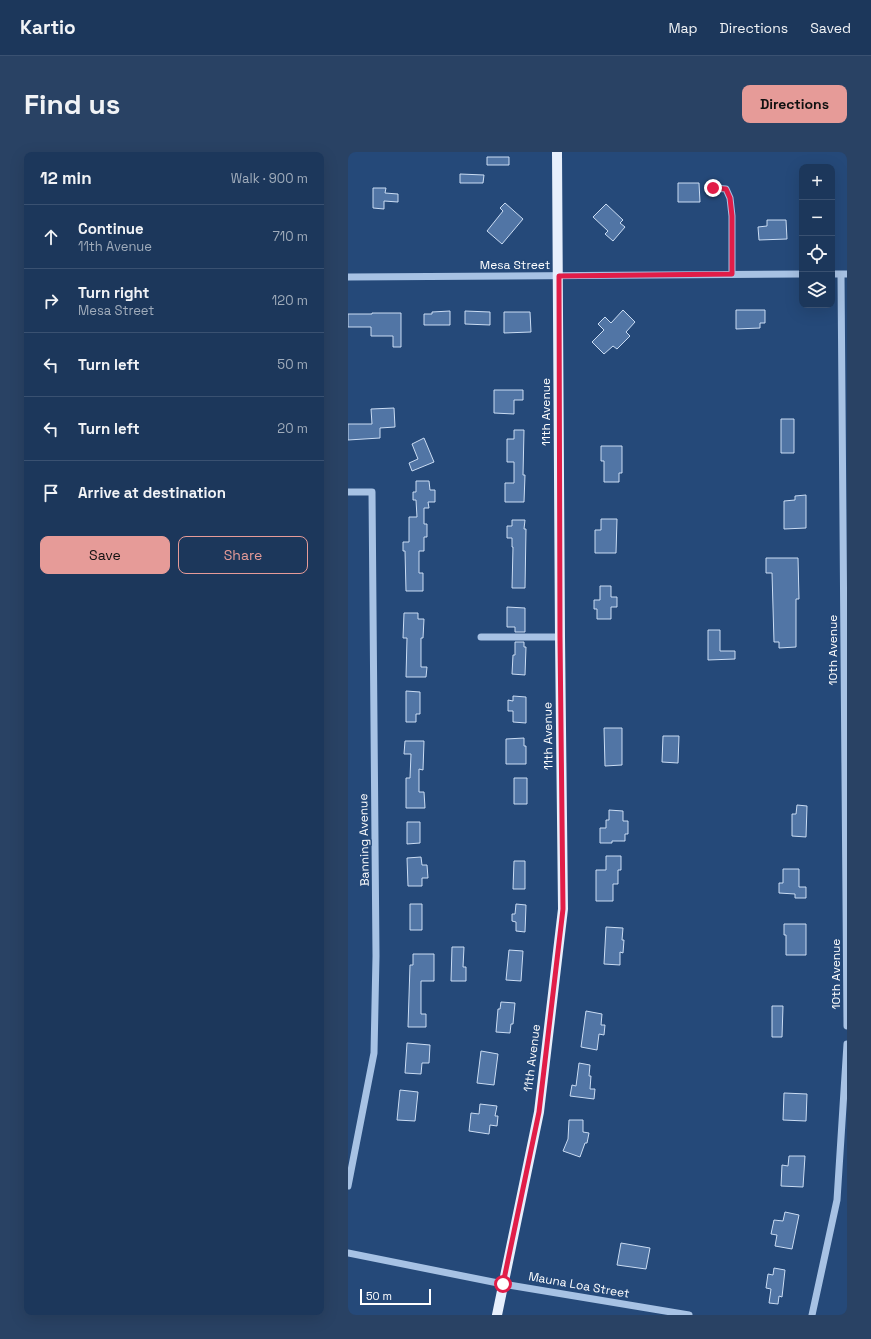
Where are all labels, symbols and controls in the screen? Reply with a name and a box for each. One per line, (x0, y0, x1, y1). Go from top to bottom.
text: Kartio (20, 15, 76, 40)
text: Map (668, 19, 698, 37)
text: Directions (720, 19, 788, 37)
text: Saved (810, 19, 851, 37)
button: Directions (742, 85, 847, 123)
text: Find us (24, 86, 121, 122)
map controls (799, 164, 835, 308)
button: + (799, 164, 835, 200)
text: 12 min (40, 167, 92, 189)
text: Walk · 900 m (231, 170, 308, 187)
route end (704, 179, 722, 197)
button: − (799, 200, 835, 236)
text: Continue (78, 219, 144, 238)
icon: ahead (40, 226, 62, 248)
text: 710 m (273, 228, 308, 245)
button: locate (799, 236, 835, 272)
text: 11th Avenue (78, 238, 152, 255)
street label: Mesa Street (480, 257, 550, 273)
button: layers (799, 272, 835, 308)
text: Turn right (78, 283, 149, 302)
icon: right (40, 290, 62, 312)
text: 120 m (272, 292, 308, 309)
text: Mesa Street (78, 302, 154, 319)
icon: left (40, 354, 62, 376)
text: Turn left (78, 355, 140, 374)
text: 50 m (277, 356, 308, 373)
street label: 11th Avenue (538, 378, 554, 446)
icon: left (40, 418, 62, 440)
text: Turn left (78, 419, 140, 438)
text: 20 m (277, 420, 308, 437)
icon: arrive (40, 482, 62, 504)
text: Arrive at destination (78, 483, 226, 502)
button: Save (40, 536, 170, 574)
button: Share (178, 536, 308, 574)
street label: 10th Avenue (825, 615, 841, 685)
street label: 11th Avenue (539, 702, 557, 770)
street label: Banning Avenue (355, 793, 373, 887)
street label: 10th Avenue (828, 939, 844, 1009)
street label: 11th Avenue (520, 1023, 544, 1093)
street label: Mauna Loa Street (527, 1268, 631, 1302)
route start (494, 1275, 512, 1293)
scale bar (360, 1287, 431, 1306)
text: 50 m (366, 1289, 392, 1303)

